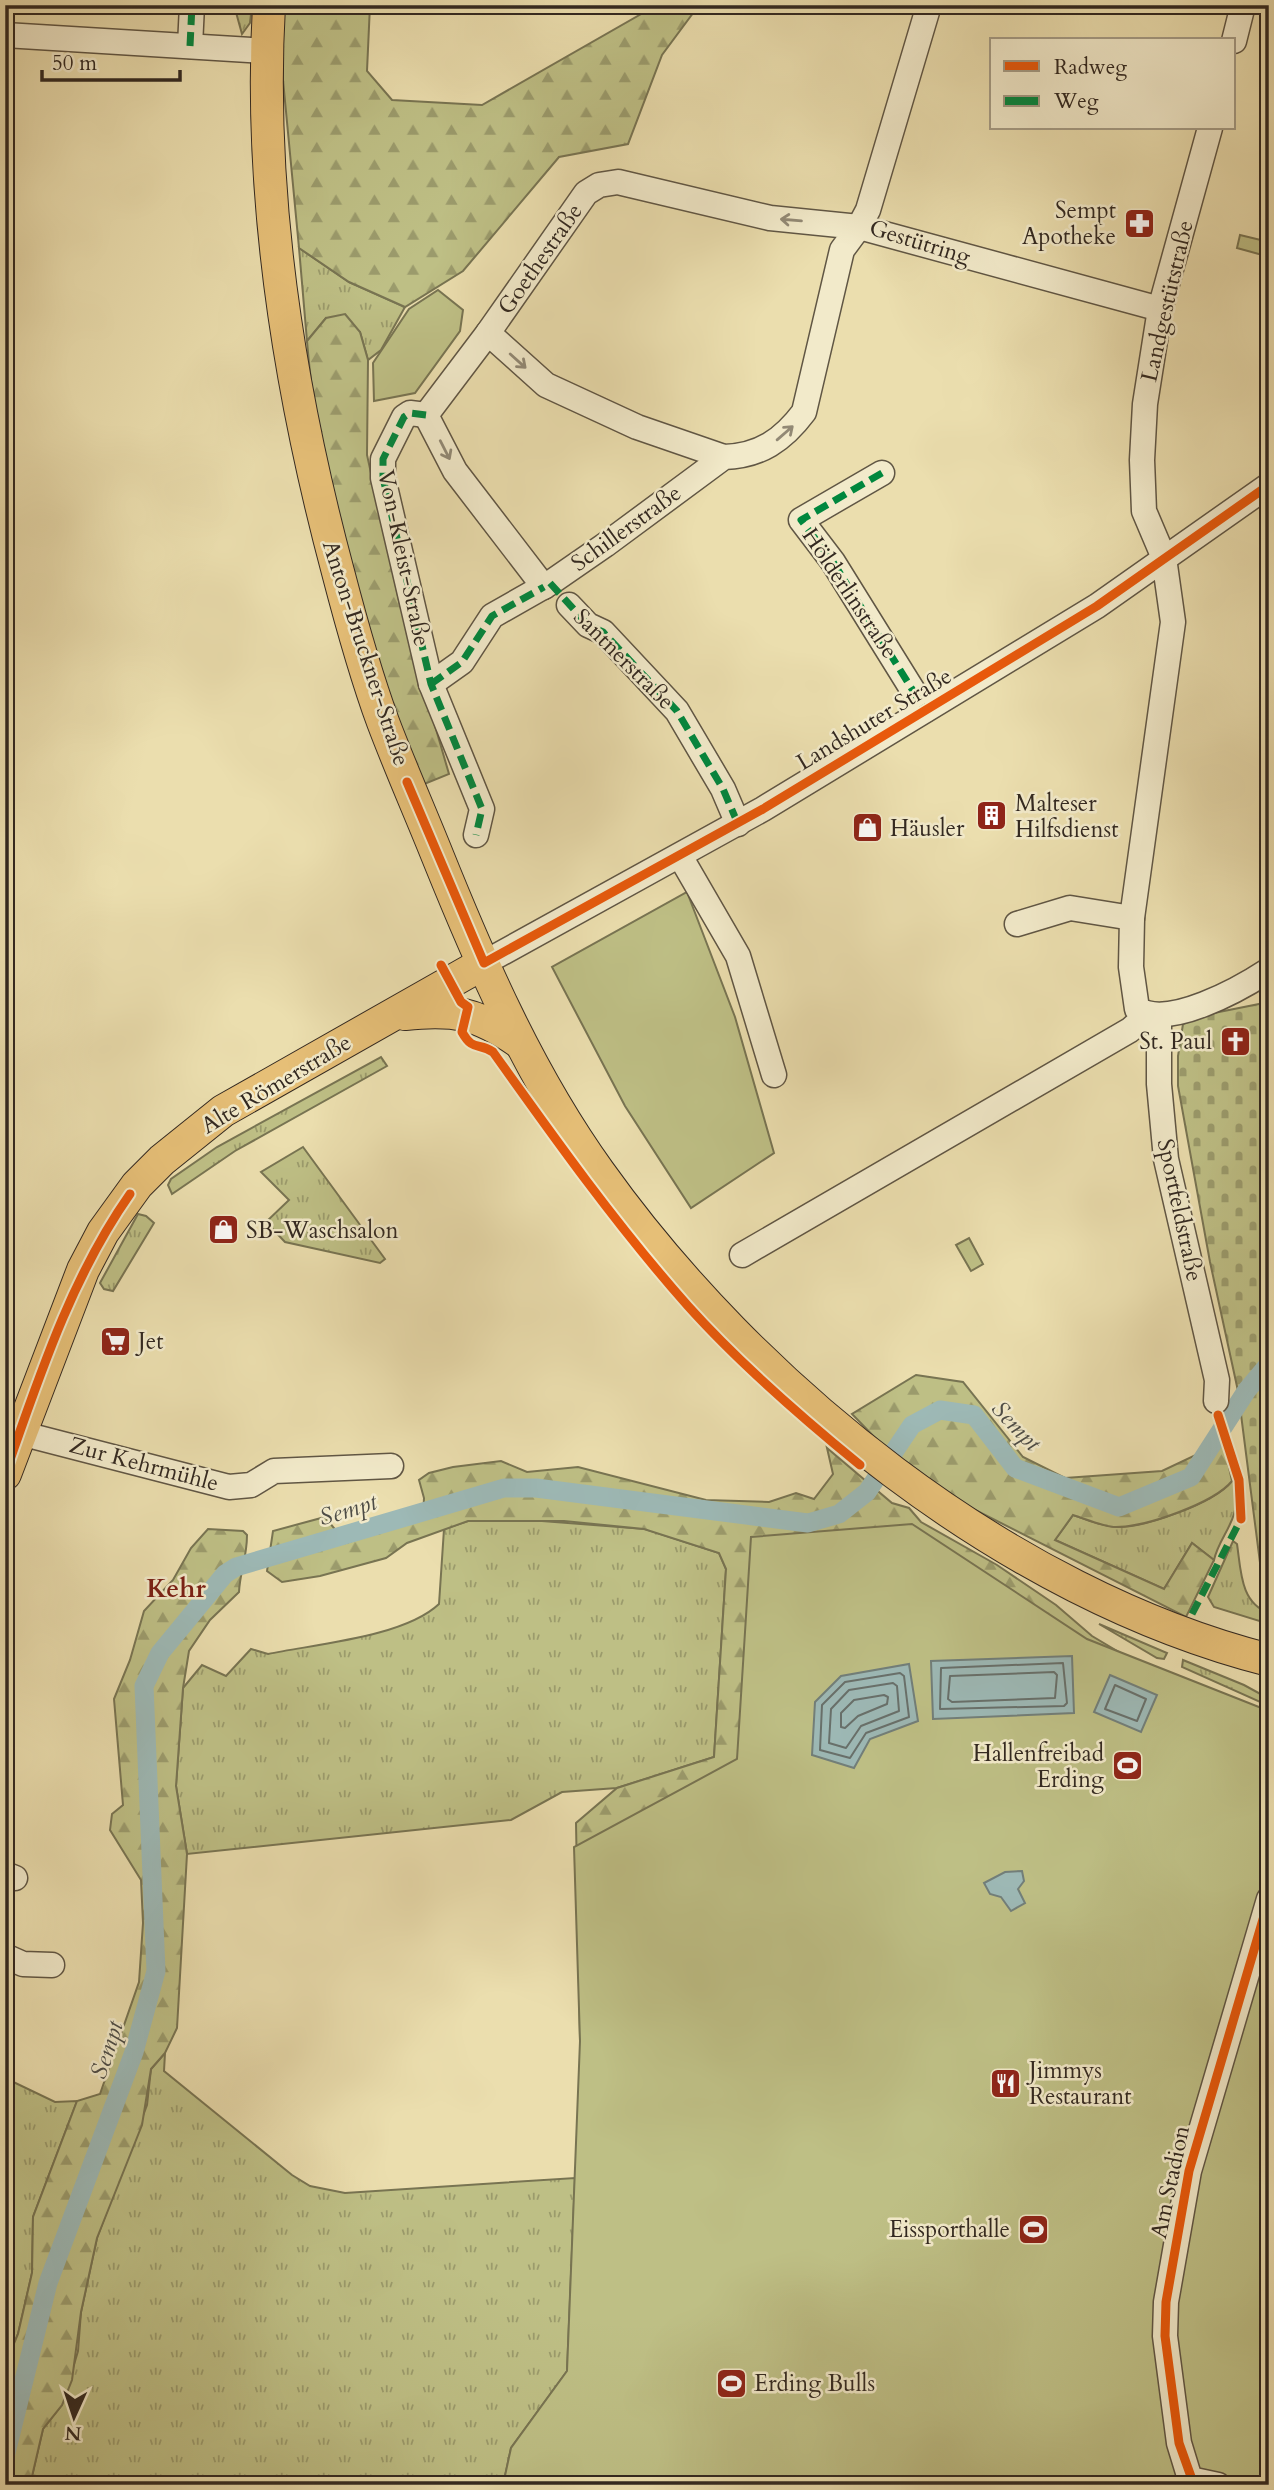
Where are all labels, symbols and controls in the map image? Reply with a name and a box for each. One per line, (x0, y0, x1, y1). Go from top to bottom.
scale bar (42, 38, 180, 82)
legend (990, 38, 1236, 130)
text: 50 m (52, 49, 97, 78)
text: Radweg (1054, 53, 1127, 82)
text: Weg (1053, 87, 1099, 116)
place label: Sempt Apotheke (1022, 195, 1116, 252)
street label: Goethestraße (490, 197, 590, 321)
pharmacy icon: Sempt Apotheke (1122, 206, 1156, 240)
street label: Gestütring (866, 212, 974, 272)
one-way arrow (780, 213, 803, 226)
street label: Landgestütstraße (1133, 217, 1201, 385)
one-way arrow (509, 353, 526, 370)
one-way arrow (776, 425, 794, 441)
one-way arrow (438, 439, 452, 460)
street label: Von-Kleist-Straße (370, 467, 438, 649)
street label: Schillerstraße (565, 478, 687, 578)
street label: Hölderlinstraße (795, 522, 905, 664)
street label: Anton-Bruckner-Straße (315, 536, 417, 770)
street label: Santnerstraße (567, 602, 681, 716)
street label: Landshuter Straße (791, 660, 957, 778)
place label: Malteser Hilfsdienst (1015, 788, 1118, 845)
building icon: Malteser Hilfsdienst (975, 799, 1009, 833)
shop icon: Häusler (850, 811, 884, 845)
place label: Häusler (890, 813, 965, 844)
church icon: St. Paul (1218, 1024, 1252, 1058)
place label: St. Paul (1139, 1026, 1212, 1057)
street label: Alte Römerstraße (195, 1027, 357, 1141)
street label: Sportfeldstraße (1150, 1136, 1210, 1284)
shop icon: SB-Waschsalon (206, 1213, 240, 1247)
place label: SB-Waschsalon (246, 1215, 399, 1246)
supermarket icon: Jet (98, 1324, 132, 1358)
place label: Jet (135, 1326, 164, 1357)
water label: Sempt (984, 1393, 1049, 1459)
street label: Zur Kehrmühle (66, 1429, 222, 1499)
water label: Sempt (315, 1485, 382, 1534)
district label: Kehr (146, 1571, 206, 1606)
place label: Hallenfreibad Erding (973, 1738, 1105, 1795)
sports icon: Hallenfreibad Erding (1110, 1749, 1144, 1783)
water label: Sempt (82, 2016, 132, 2083)
place label: Jimmys Restaurant (1026, 2055, 1132, 2112)
restaurant icon: Jimmys Restaurant (989, 2066, 1023, 2100)
street label: Am Stadion (1143, 2123, 1197, 2241)
sports icon: Eissporthalle (1016, 2212, 1050, 2246)
place label: Eissporthalle (889, 2214, 1010, 2245)
sports icon: Erding Bulls (714, 2366, 748, 2400)
place label: Erding Bulls (754, 2368, 875, 2399)
north arrow (38, 2382, 108, 2452)
text: N (64, 2420, 82, 2446)

